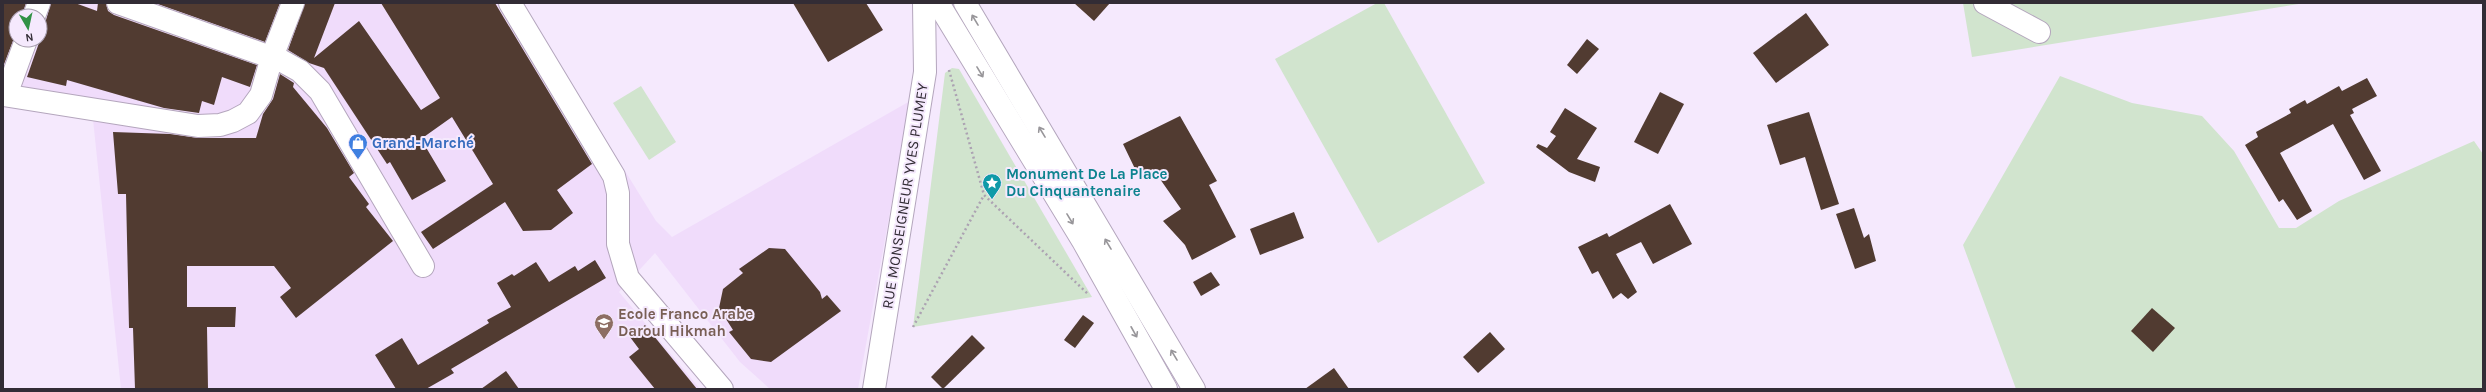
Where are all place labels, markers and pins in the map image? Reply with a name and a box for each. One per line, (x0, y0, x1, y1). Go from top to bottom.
shop icon: Grand-Marché (347, 132, 369, 160)
place label: Grand-Marché (372, 134, 474, 152)
place label: Monument De La Place Du Cinquantenaire (1006, 165, 1168, 200)
place icon: Monument De La Place Du Cinquantenaire (981, 172, 1003, 200)
place label: Ecole Franco Arabe Daroul Hikmah (618, 305, 753, 340)
school or university icon: Ecole Franco Arabe Daroul Hikmah (593, 312, 615, 340)

